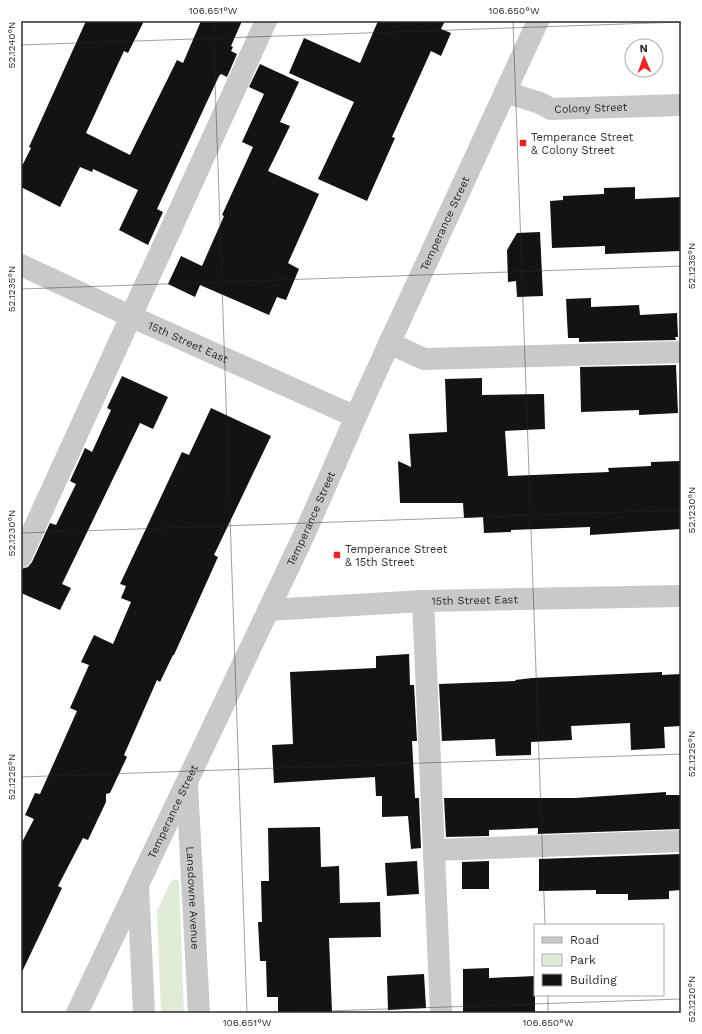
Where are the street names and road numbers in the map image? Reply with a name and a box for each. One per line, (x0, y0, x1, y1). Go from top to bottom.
street label: Colony Street (554, 100, 628, 115)
street label: Temperance Street (417, 174, 472, 273)
street label: 15th Street East (146, 318, 231, 366)
street label: Temperance Street (284, 469, 338, 568)
street label: 15th Street East (431, 593, 518, 607)
street label: Temperance Street (145, 762, 201, 861)
street label: Lansdowne Avenue (184, 846, 202, 950)

